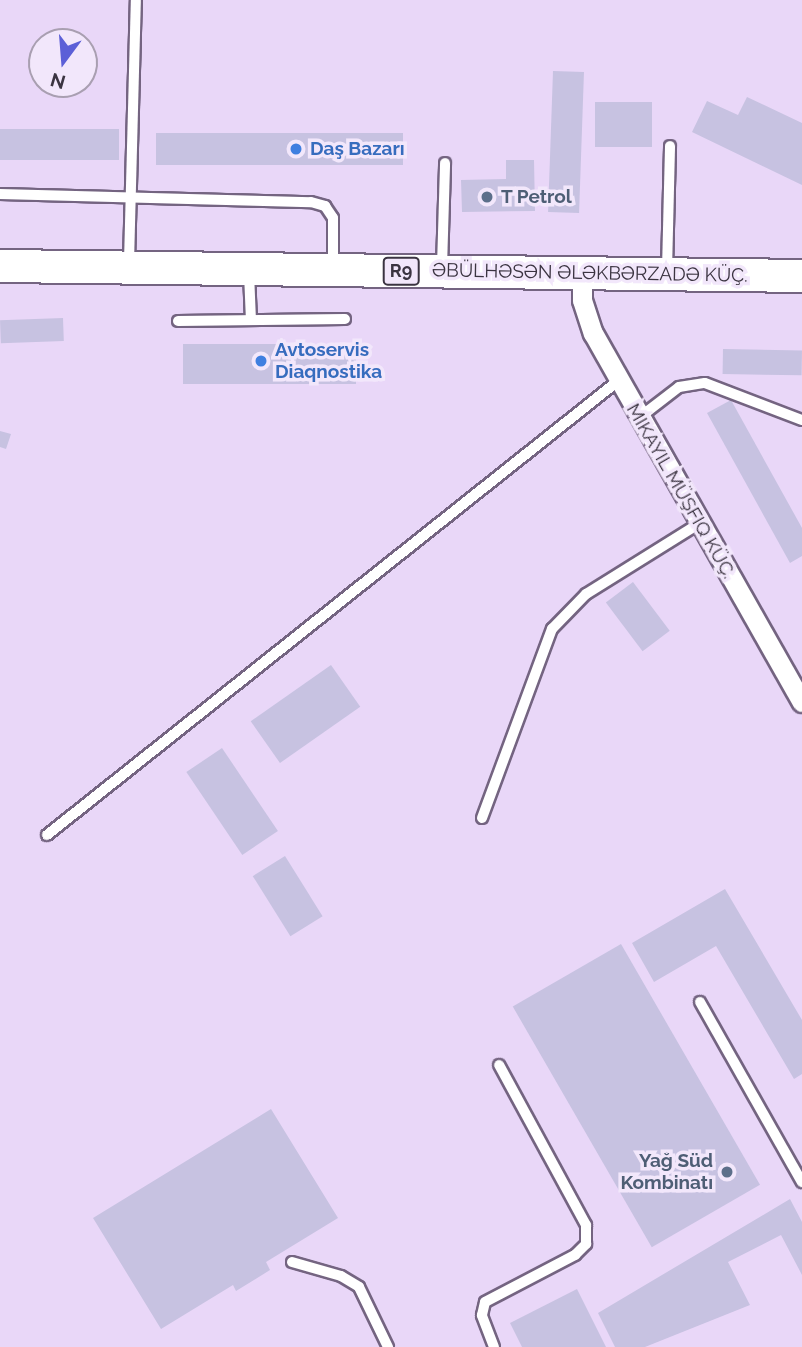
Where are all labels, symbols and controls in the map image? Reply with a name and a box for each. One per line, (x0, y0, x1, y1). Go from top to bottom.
north arrow (28, 28, 98, 98)
text: N (48, 69, 68, 94)
place label: Daş Bazarı (310, 138, 405, 160)
marker: Daş Bazarı (288, 141, 304, 157)
place label: T Petrol (501, 186, 572, 208)
marker: T Petrol (479, 189, 495, 205)
road number: R9 (382, 256, 420, 286)
street label: ƏBÜLHƏSƏN ƏLƏKBƏRZADƏ KÜÇ. (432, 259, 748, 287)
place label: Avtoservis Diaqnostika (275, 339, 382, 383)
marker: Avtoservis Diaqnostika (253, 353, 269, 369)
street label: MIKAYIL MÜŞFIQ KÜÇ. (621, 399, 741, 583)
place label: Yağ Süd Kombinatı (620, 1150, 713, 1194)
marker: Yağ Süd Kombinatı (719, 1164, 735, 1180)

